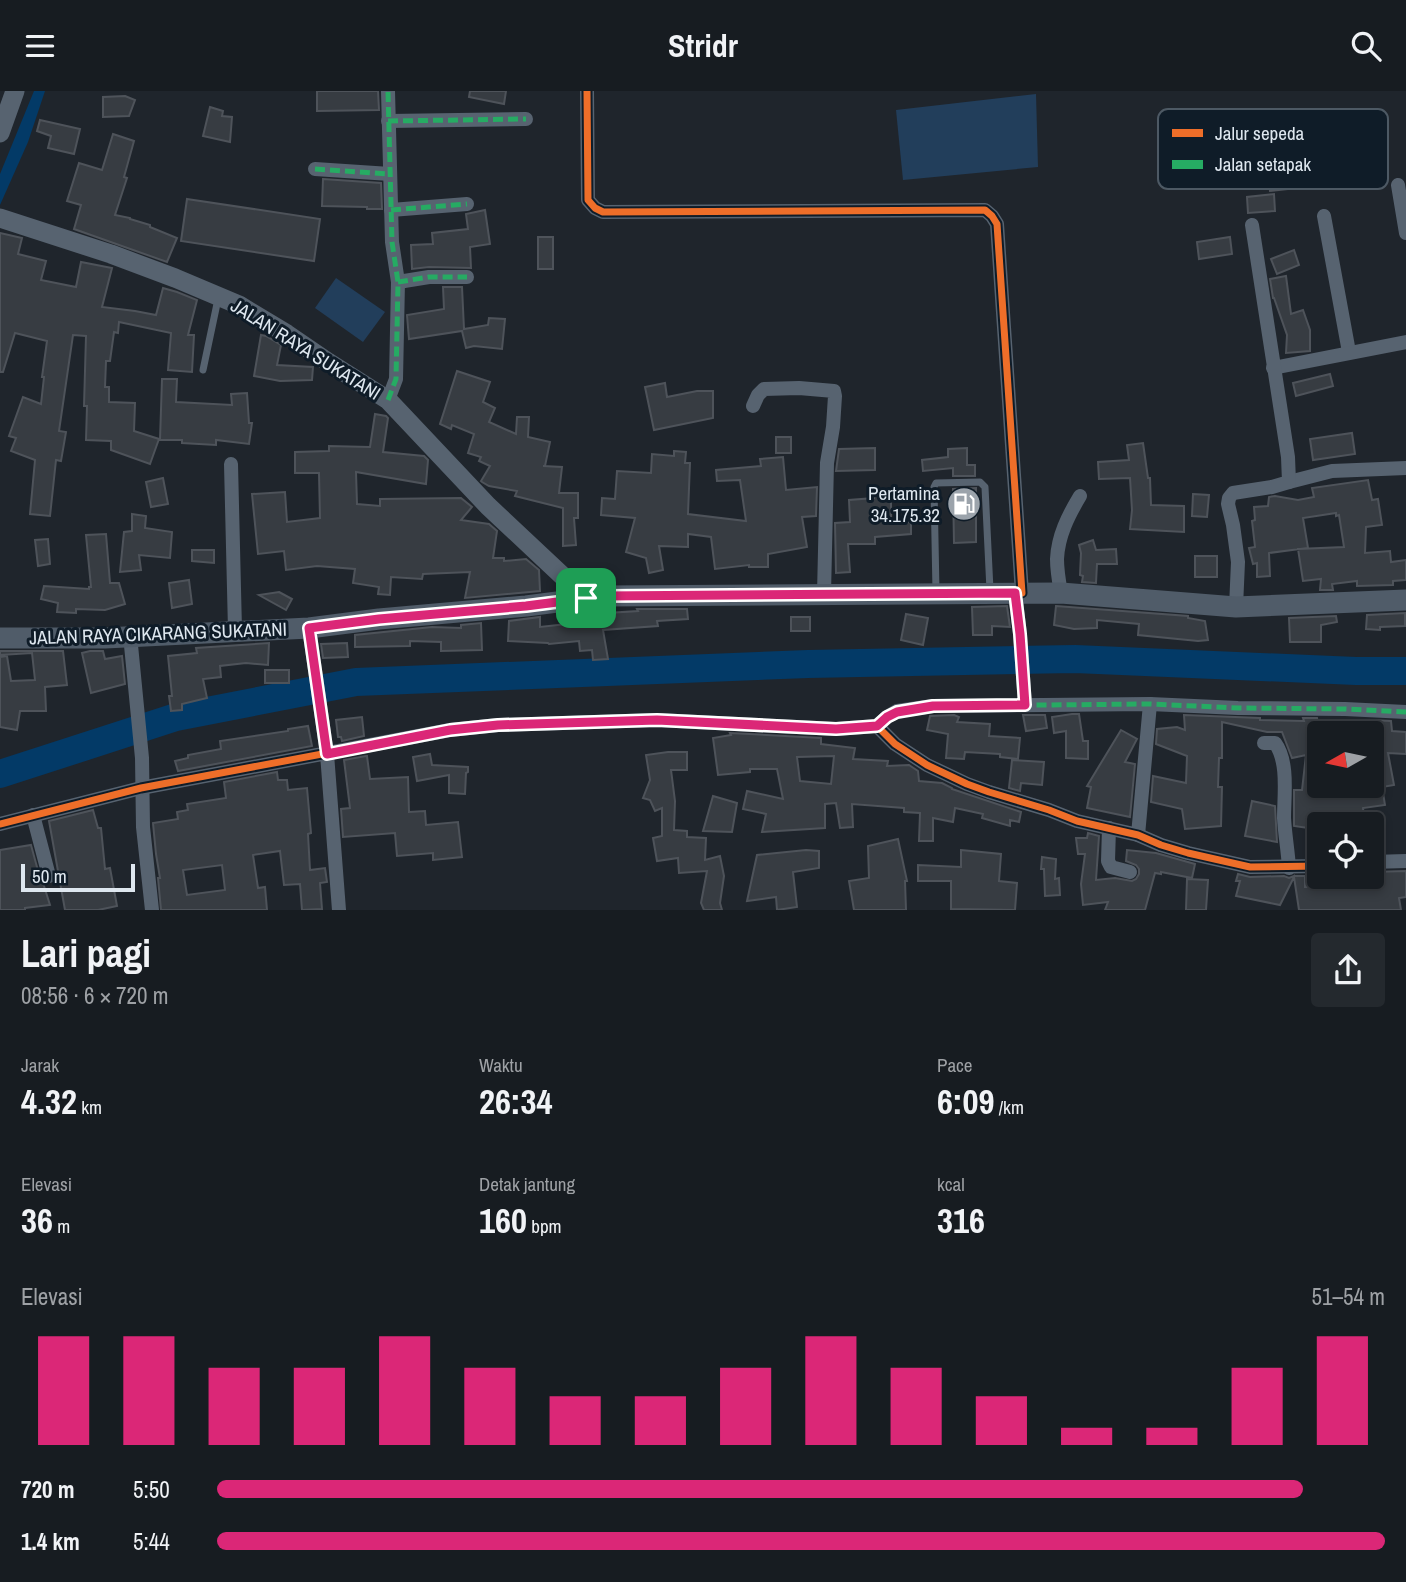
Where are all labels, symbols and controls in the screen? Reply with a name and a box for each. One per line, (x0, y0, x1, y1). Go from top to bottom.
text: Stridr (668, 24, 738, 67)
icon: menu (21, 27, 59, 65)
icon: search (1347, 27, 1385, 65)
legend (1158, 109, 1388, 189)
text: Jalur sepeda (1215, 120, 1305, 146)
text: Jalan setapak (1215, 151, 1311, 177)
street label: JALAN RAYA SUKATANI (226, 292, 386, 406)
place label: Pertamina 34.175.32 (868, 480, 940, 528)
fuel station icon: Pertamina 34.175.32 (945, 485, 983, 523)
pin (556, 568, 616, 628)
icon: arrive (567, 579, 605, 617)
street label: JALAN RAYA CIKARANG SUKATANI (29, 616, 287, 650)
north arrow (1307, 721, 1384, 798)
map controls (1307, 721, 1384, 889)
button: locate (1307, 812, 1384, 889)
scale bar (21, 861, 135, 893)
text: 50 m (32, 863, 67, 889)
text: Lari pagi (21, 928, 151, 979)
button: share (1311, 933, 1385, 1007)
text: 08:56 · 6 × 720 m (21, 980, 168, 1011)
text: Jarak (21, 1052, 59, 1078)
text: Waktu (479, 1052, 523, 1078)
text: Pace (937, 1052, 973, 1078)
text: 4.32 (21, 1078, 77, 1125)
text: 26:34 (479, 1078, 552, 1125)
text: 6:09 (937, 1078, 994, 1125)
text: km (77, 1094, 102, 1120)
text: /km (994, 1094, 1024, 1120)
text: Elevasi (21, 1171, 72, 1197)
text: Detak jantung (479, 1171, 575, 1197)
text: kcal (937, 1171, 965, 1197)
text: 36 (21, 1197, 53, 1244)
text: 160 (479, 1197, 527, 1244)
text: 316 (937, 1197, 985, 1244)
text: m (53, 1213, 70, 1239)
text: bpm (527, 1213, 562, 1239)
text: Elevasi (21, 1281, 83, 1312)
text: 51–54 m (1312, 1281, 1385, 1312)
text: 720 m (21, 1474, 74, 1505)
text: 5:50 (133, 1474, 170, 1505)
text: 1.4 km (21, 1526, 80, 1557)
text: 5:44 (133, 1526, 170, 1557)

